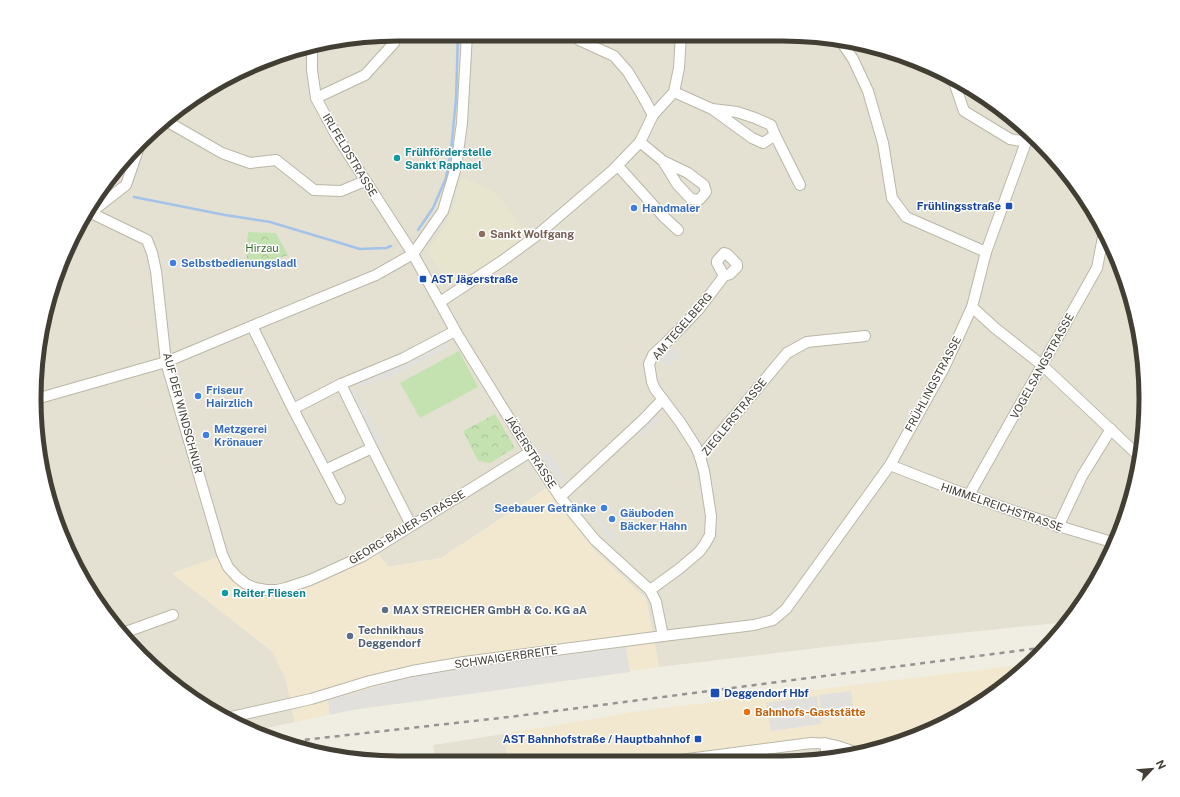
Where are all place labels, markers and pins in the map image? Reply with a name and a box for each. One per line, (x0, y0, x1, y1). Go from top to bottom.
place label: Frühförderstelle Sankt Raphael (405, 146, 492, 171)
marker: Frühförderstelle Sankt Raphael (392, 153, 402, 163)
place label: Frühlingsstraße (917, 200, 1001, 212)
marker: Frühlingsstraße (1004, 201, 1014, 211)
place label: Handmaler (642, 202, 701, 214)
marker: Handmaler (629, 203, 639, 213)
place label: Sankt Wolfgang (490, 228, 574, 240)
marker: Sankt Wolfgang (477, 229, 487, 239)
place label: Selbstbedienungsladl (181, 257, 297, 269)
marker: Selbstbedienungsladl (168, 258, 178, 268)
place label: AST Jägerstraße (431, 273, 518, 285)
marker: AST Jägerstraße (418, 274, 428, 284)
place label: Friseur Hairzlich (206, 384, 253, 409)
marker: Friseur Hairzlich (193, 391, 203, 401)
place label: Metzgerei Krönauer (214, 423, 267, 448)
marker: Metzgerei Krönauer (201, 430, 211, 440)
place label: Seebauer Getränke (494, 502, 596, 514)
marker: Seebauer Getränke (599, 503, 609, 513)
place label: Gäuboden Bäcker Hahn (620, 507, 687, 532)
marker: Gäuboden Bäcker Hahn (607, 514, 617, 524)
place label: Reiter Fliesen (233, 587, 306, 599)
marker: Reiter Fliesen (220, 588, 230, 598)
place label: MAX STREICHER GmbH & Co. KG aA (393, 604, 587, 616)
marker: MAX STREICHER GmbH & Co. KG aA (380, 605, 390, 615)
place label: Technikhaus Deggendorf (358, 624, 424, 649)
marker: Technikhaus Deggendorf (345, 631, 355, 641)
marker: Deggendorf Hbf (709, 687, 721, 699)
place label: Deggendorf Hbf (724, 687, 809, 699)
place label: Bahnhofs-Gaststätte (755, 706, 866, 718)
marker: Bahnhofs-Gaststätte (742, 707, 752, 717)
place label: AST Bahnhofstraße / Hauptbahnhof (503, 733, 691, 745)
marker: AST Bahnhofstraße / Hauptbahnhof (693, 734, 703, 744)

